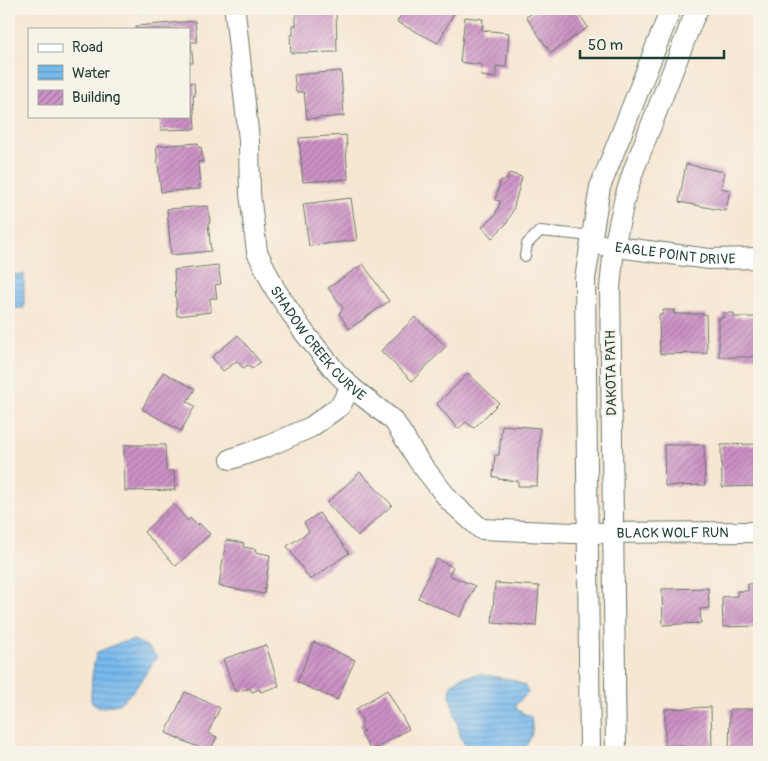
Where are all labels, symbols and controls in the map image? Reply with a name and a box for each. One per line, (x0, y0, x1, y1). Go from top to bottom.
legend (28, 28, 190, 118)
scale bar (580, 28, 724, 60)
text: 50 m (588, 36, 623, 55)
text: Road (72, 38, 103, 57)
text: Water (72, 64, 111, 83)
text: Building (72, 88, 120, 107)
street label: EAGLE POINT DRIVE (614, 238, 736, 268)
street label: SHADOW CREEK CURVE (267, 282, 369, 404)
street label: DAKOTA PATH (602, 330, 620, 416)
street label: BLACK WOLF RUN (617, 524, 729, 541)

